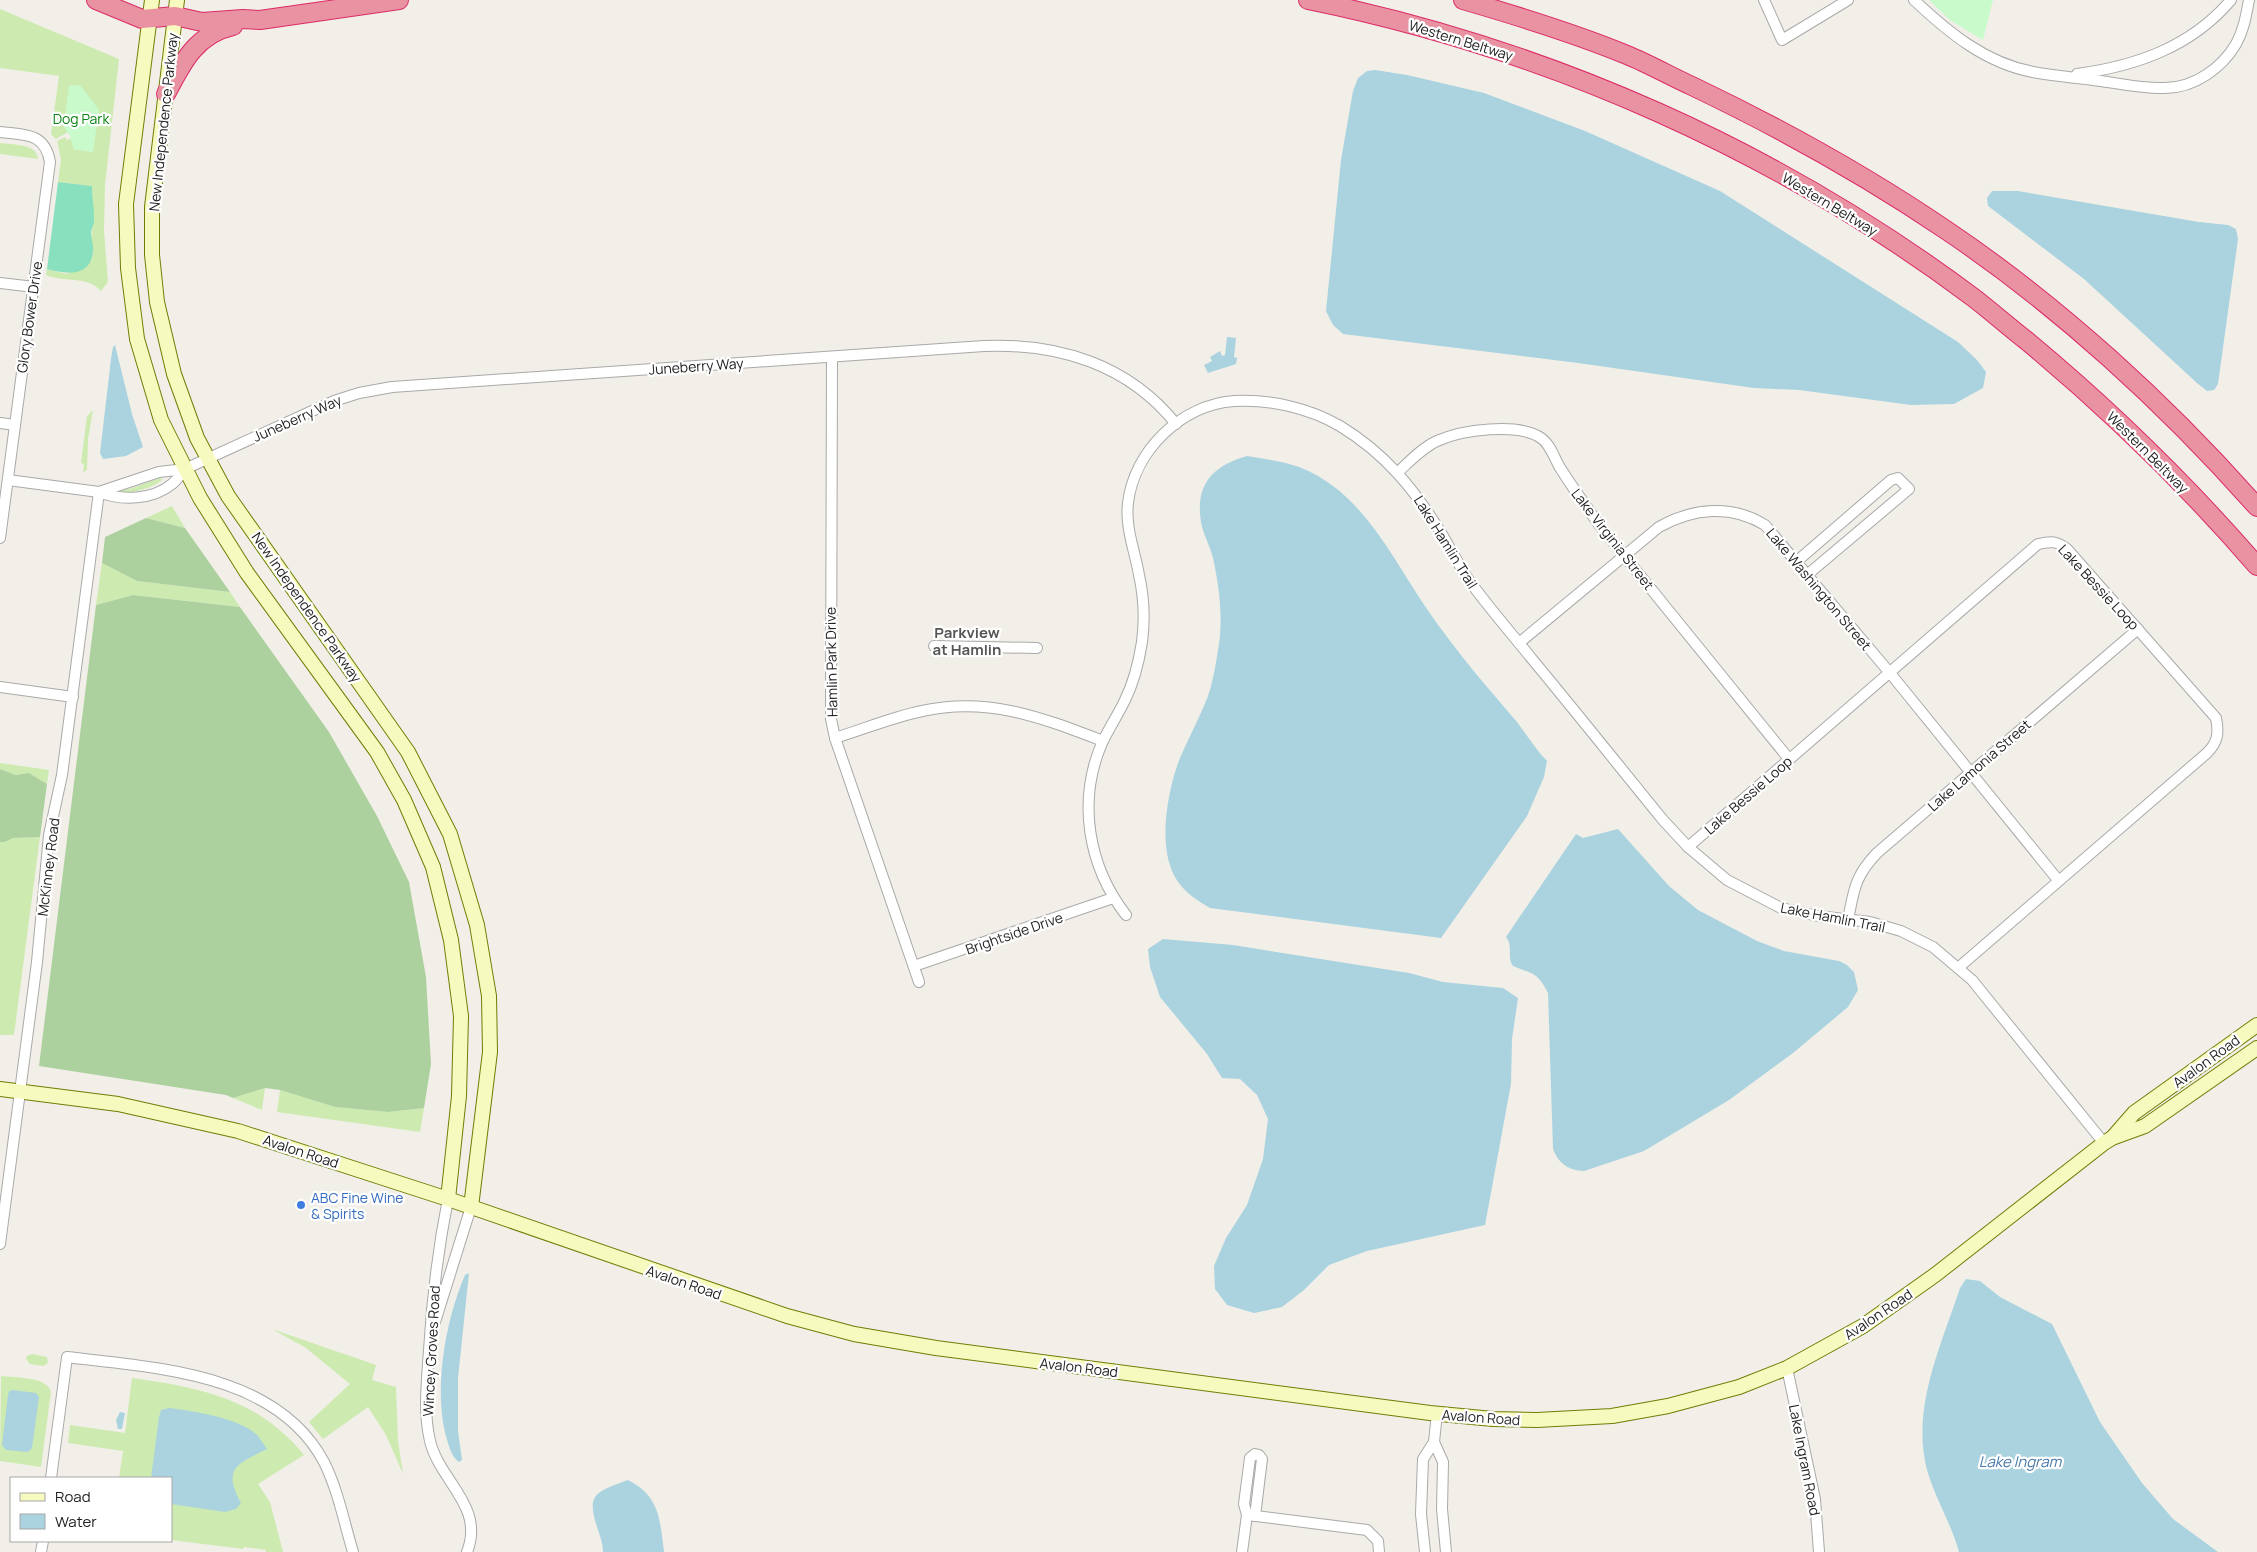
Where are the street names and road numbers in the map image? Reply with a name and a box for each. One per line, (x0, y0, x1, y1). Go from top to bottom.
street label: Western Beltway (1406, 15, 1516, 65)
street label: New Independence Parkway (144, 31, 182, 212)
street label: Western Beltway (1779, 168, 1882, 240)
street label: Glory Bower Drive (12, 260, 46, 374)
street label: Juneberry Way (648, 353, 745, 379)
street label: Juneberry Way (250, 390, 345, 446)
street label: Western Beltway (2103, 407, 2193, 497)
street label: Lake Virginia Street (1567, 484, 1659, 594)
street label: Lake Hamlin Trail (1410, 492, 1482, 592)
street label: Lake Washington Street (1762, 524, 1876, 655)
street label: New Independence Parkway (248, 528, 367, 686)
street label: Lake Bessie Loop (2054, 540, 2144, 634)
street label: Hamlin Park Drive (821, 607, 841, 717)
street label: Lake Lamonia Street (1923, 715, 2035, 815)
street label: Lake Bessie Loop (1700, 752, 1796, 838)
street label: McKinney Road (33, 817, 63, 917)
street label: Lake Hamlin Trail (1779, 898, 1887, 936)
street label: Brightside Drive (963, 907, 1065, 959)
street label: Avalon Road (2169, 1030, 2243, 1092)
street label: Avalon Road (261, 1130, 341, 1172)
street label: Avalon Road (644, 1260, 724, 1304)
street label: Avalon Road (1840, 1284, 1916, 1344)
street label: Wincey Groves Road (418, 1285, 444, 1417)
street label: Avalon Road (1039, 1353, 1119, 1381)
street label: Lake Ingram Road (1785, 1403, 1825, 1517)
street label: Avalon Road (1441, 1405, 1521, 1429)

